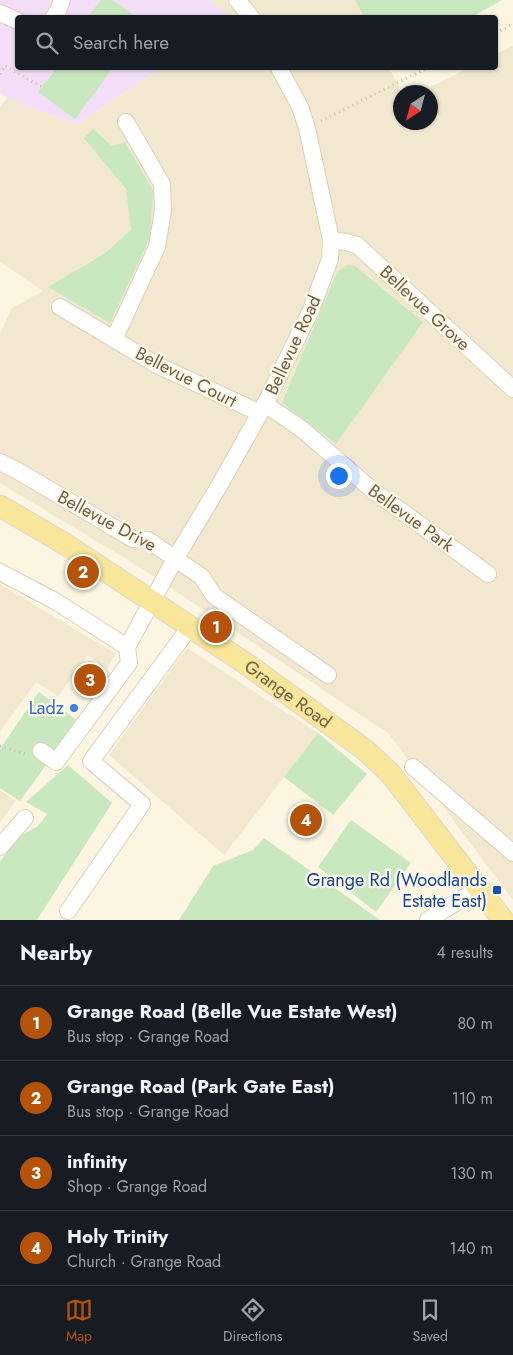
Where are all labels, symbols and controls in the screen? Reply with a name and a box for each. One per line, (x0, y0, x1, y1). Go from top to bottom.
search box (15, 15, 498, 70)
icon: search (33, 29, 61, 57)
text: Search here (73, 29, 169, 56)
north arrow (393, 85, 438, 130)
street label: Bellevue Grove (374, 259, 476, 357)
street label: Bellevue Road (259, 291, 327, 399)
street label: Bellevue Court (131, 340, 242, 414)
your location (326, 463, 352, 489)
street label: Bellevue Park (363, 478, 459, 558)
street label: Bellevue Drive (53, 484, 161, 558)
pin: 2 (67, 553, 99, 591)
pin: 1 (200, 608, 232, 646)
street label: Grange Road (239, 654, 337, 734)
pin: 3 (74, 661, 106, 699)
place label: Ladz (29, 695, 65, 721)
marker: Ladz (68, 702, 80, 714)
pin: 4 (290, 801, 322, 839)
place label: Grange Rd (Woodlands Estate East) (306, 867, 487, 914)
marker: Grange Rd (Woodlands Estate East) (491, 884, 503, 896)
text: Nearby (20, 938, 92, 968)
text: 4 results (437, 941, 493, 964)
text: Grange Road (Belle Vue Estate West) (67, 998, 398, 1025)
text: 1 (32, 1012, 40, 1035)
text: 80 m (457, 1012, 493, 1035)
text: Bus stop · Grange Road (67, 1025, 229, 1048)
text: Grange Road (Park Gate East) (67, 1073, 334, 1100)
text: 2 (31, 1087, 41, 1110)
text: 110 m (452, 1087, 493, 1110)
text: Bus stop · Grange Road (67, 1100, 229, 1123)
text: infinity (67, 1148, 127, 1175)
text: 3 (31, 1162, 41, 1185)
text: 130 m (450, 1162, 493, 1185)
text: Shop · Grange Road (67, 1175, 207, 1198)
text: Holy Trinity (67, 1223, 168, 1250)
text: 4 (30, 1237, 42, 1260)
text: 140 m (450, 1237, 493, 1260)
text: Church · Grange Road (67, 1250, 221, 1273)
tab: Map (65, 1296, 93, 1346)
tab: Directions (223, 1296, 282, 1346)
tab: Saved (412, 1296, 448, 1346)

